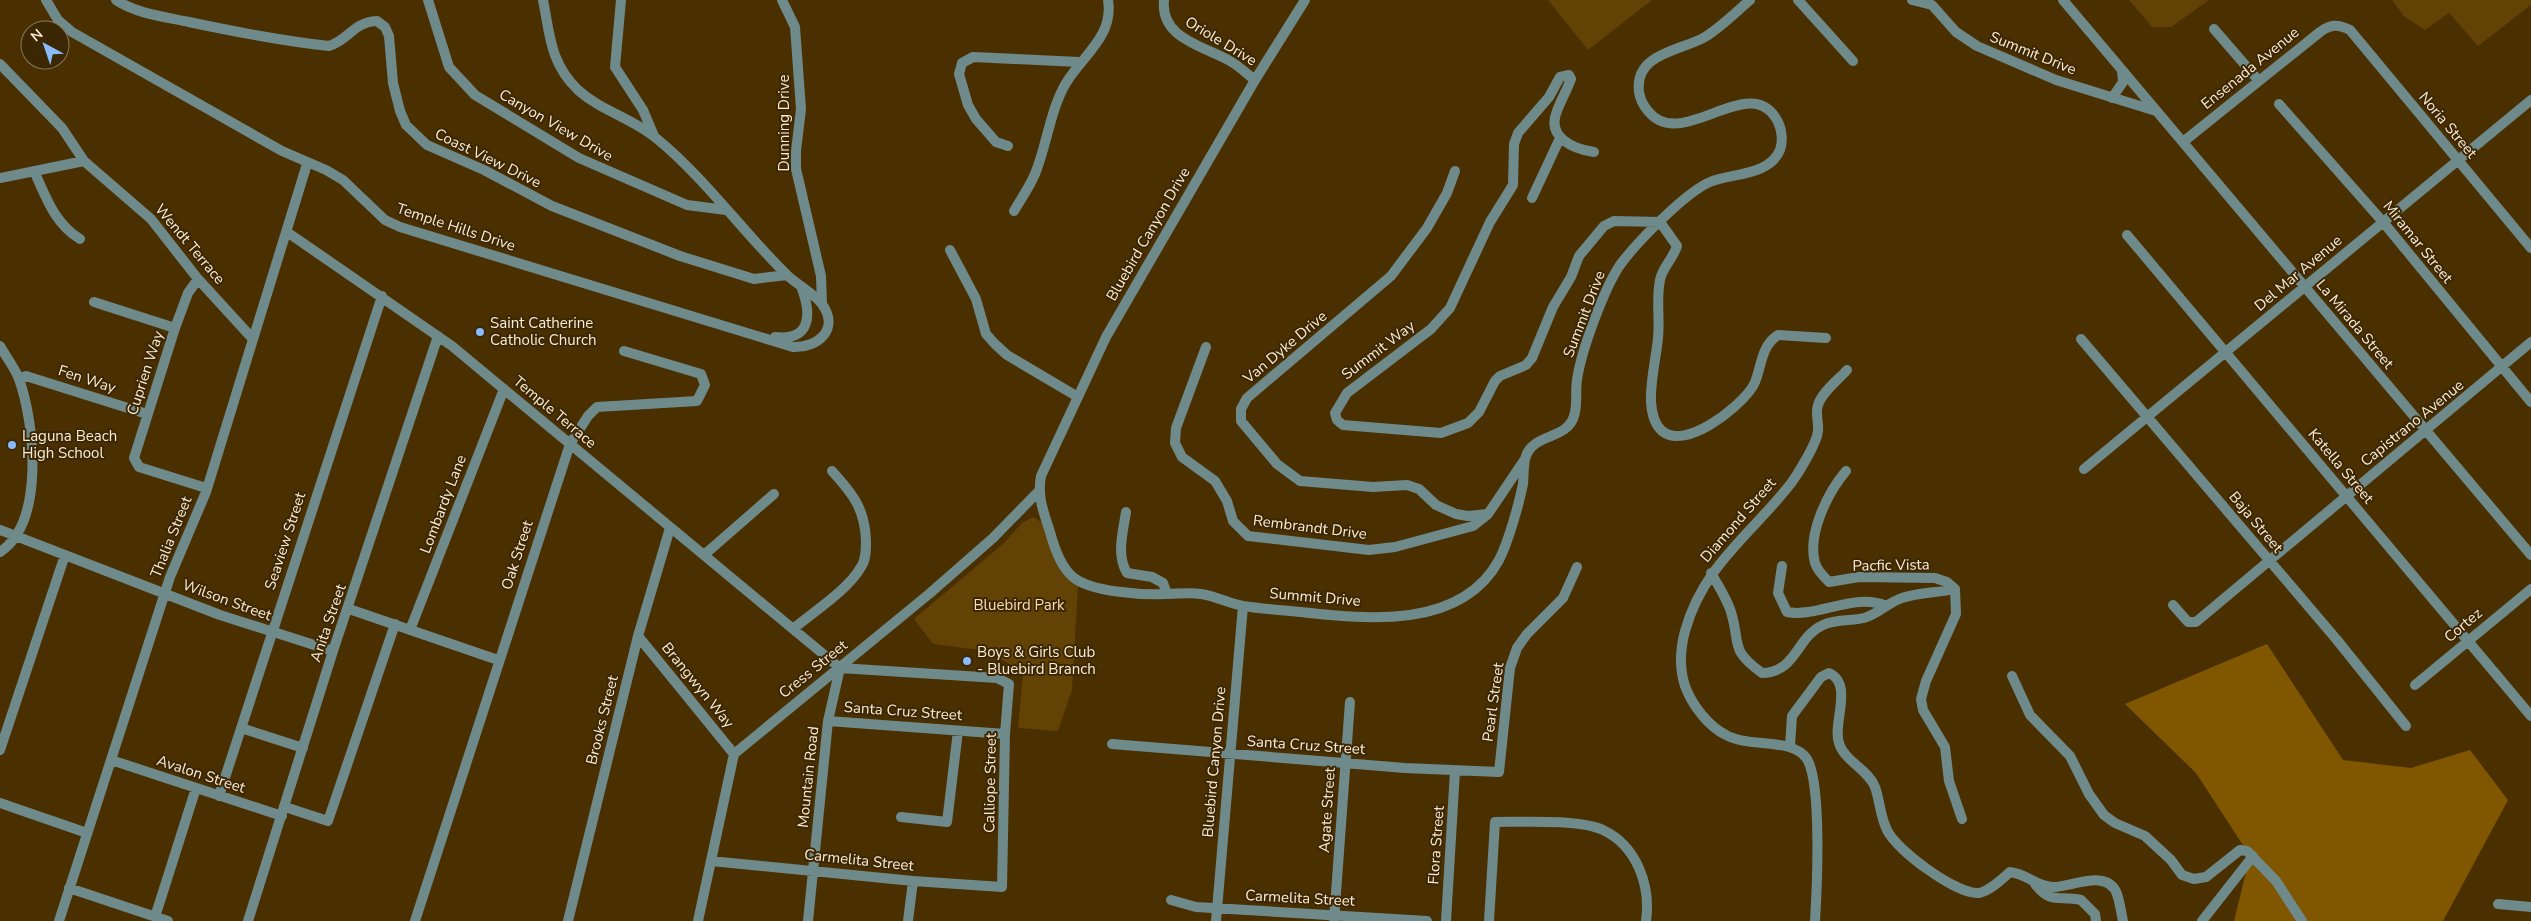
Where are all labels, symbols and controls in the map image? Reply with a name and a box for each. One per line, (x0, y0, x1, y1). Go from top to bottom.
street label: Oriole Drive (1181, 12, 1261, 70)
north arrow (20, 20, 70, 70)
street label: Ensenada Avenue (2197, 22, 2303, 114)
text: N (27, 25, 47, 46)
street label: Summit Drive (1987, 27, 2079, 79)
street label: Dunning Drive (774, 75, 794, 171)
street label: Canyon View Drive (495, 84, 617, 166)
street label: Noria Street (2414, 88, 2482, 163)
street label: Coast View Drive (432, 124, 544, 192)
street label: Bluebird Canyon Drive (1102, 164, 1194, 304)
street label: Miramar Street (2379, 197, 2458, 288)
street label: Temple Hills Drive (394, 198, 518, 256)
street label: Wendt Terrace (150, 200, 230, 288)
street label: Del Mar Avenue (2250, 230, 2346, 316)
street label: Summit Drive (1558, 268, 1610, 360)
street label: La Mirada Street (2312, 275, 2399, 374)
street label: Van Dyke Drive (1238, 306, 1331, 389)
place label: Saint Catherine Catholic Church (490, 313, 596, 350)
street label: Summit Way (1337, 316, 1419, 384)
marker: Saint Catherine Catholic Church (474, 326, 486, 338)
street label: Cuprien Way (122, 328, 168, 418)
street label: Fen Way (56, 360, 119, 398)
street label: Temple Terrace (509, 371, 601, 453)
street label: Capistrano Avenue (2356, 375, 2468, 471)
street label: Katella Street (2304, 424, 2379, 508)
place label: Laguna Beach High School (22, 426, 117, 463)
marker: Laguna Beach High School (6, 439, 18, 451)
street label: Lombardy Lane (415, 452, 471, 556)
street label: Diamond Street (1696, 473, 1781, 566)
street label: Baja Street (2224, 487, 2288, 557)
street label: Seaview Street (260, 489, 310, 592)
street label: Thalia Street (146, 493, 197, 581)
street label: Rembrandt Drive (1252, 510, 1368, 544)
street label: Oak Street (496, 517, 538, 592)
street label: Pacfic Vista (1852, 554, 1930, 576)
street label: Wilson Street (180, 575, 275, 626)
street label: Anita Street (305, 581, 351, 665)
street label: Summit Drive (1269, 583, 1361, 611)
park label: Bluebird Park (973, 595, 1065, 615)
street label: Cortez (2440, 603, 2486, 647)
street label: Cress Street (775, 635, 852, 703)
street label: Brangwyn Way (657, 638, 739, 732)
place label: Boys & Girls Club - Bluebird Branch (977, 642, 1096, 679)
marker: Boys & Girls Club - Bluebird Branch (961, 655, 973, 667)
street label: Pearl Street (1478, 660, 1509, 743)
street label: Brooks Street (581, 672, 623, 767)
street label: Bluebird Canyon Drive (1197, 686, 1231, 838)
street label: Santa Cruz Street (843, 697, 963, 725)
street label: Mountain Road (793, 725, 823, 829)
street label: Santa Cruz Street (1246, 731, 1366, 759)
street label: Calliope Street (979, 732, 1001, 833)
street label: Avalon Street (154, 750, 249, 798)
street label: Agate Street (1314, 766, 1340, 853)
street label: Flora Street (1423, 804, 1449, 885)
street label: Carmelita Street (803, 844, 915, 876)
street label: Carmelita Street (1245, 885, 1356, 911)

